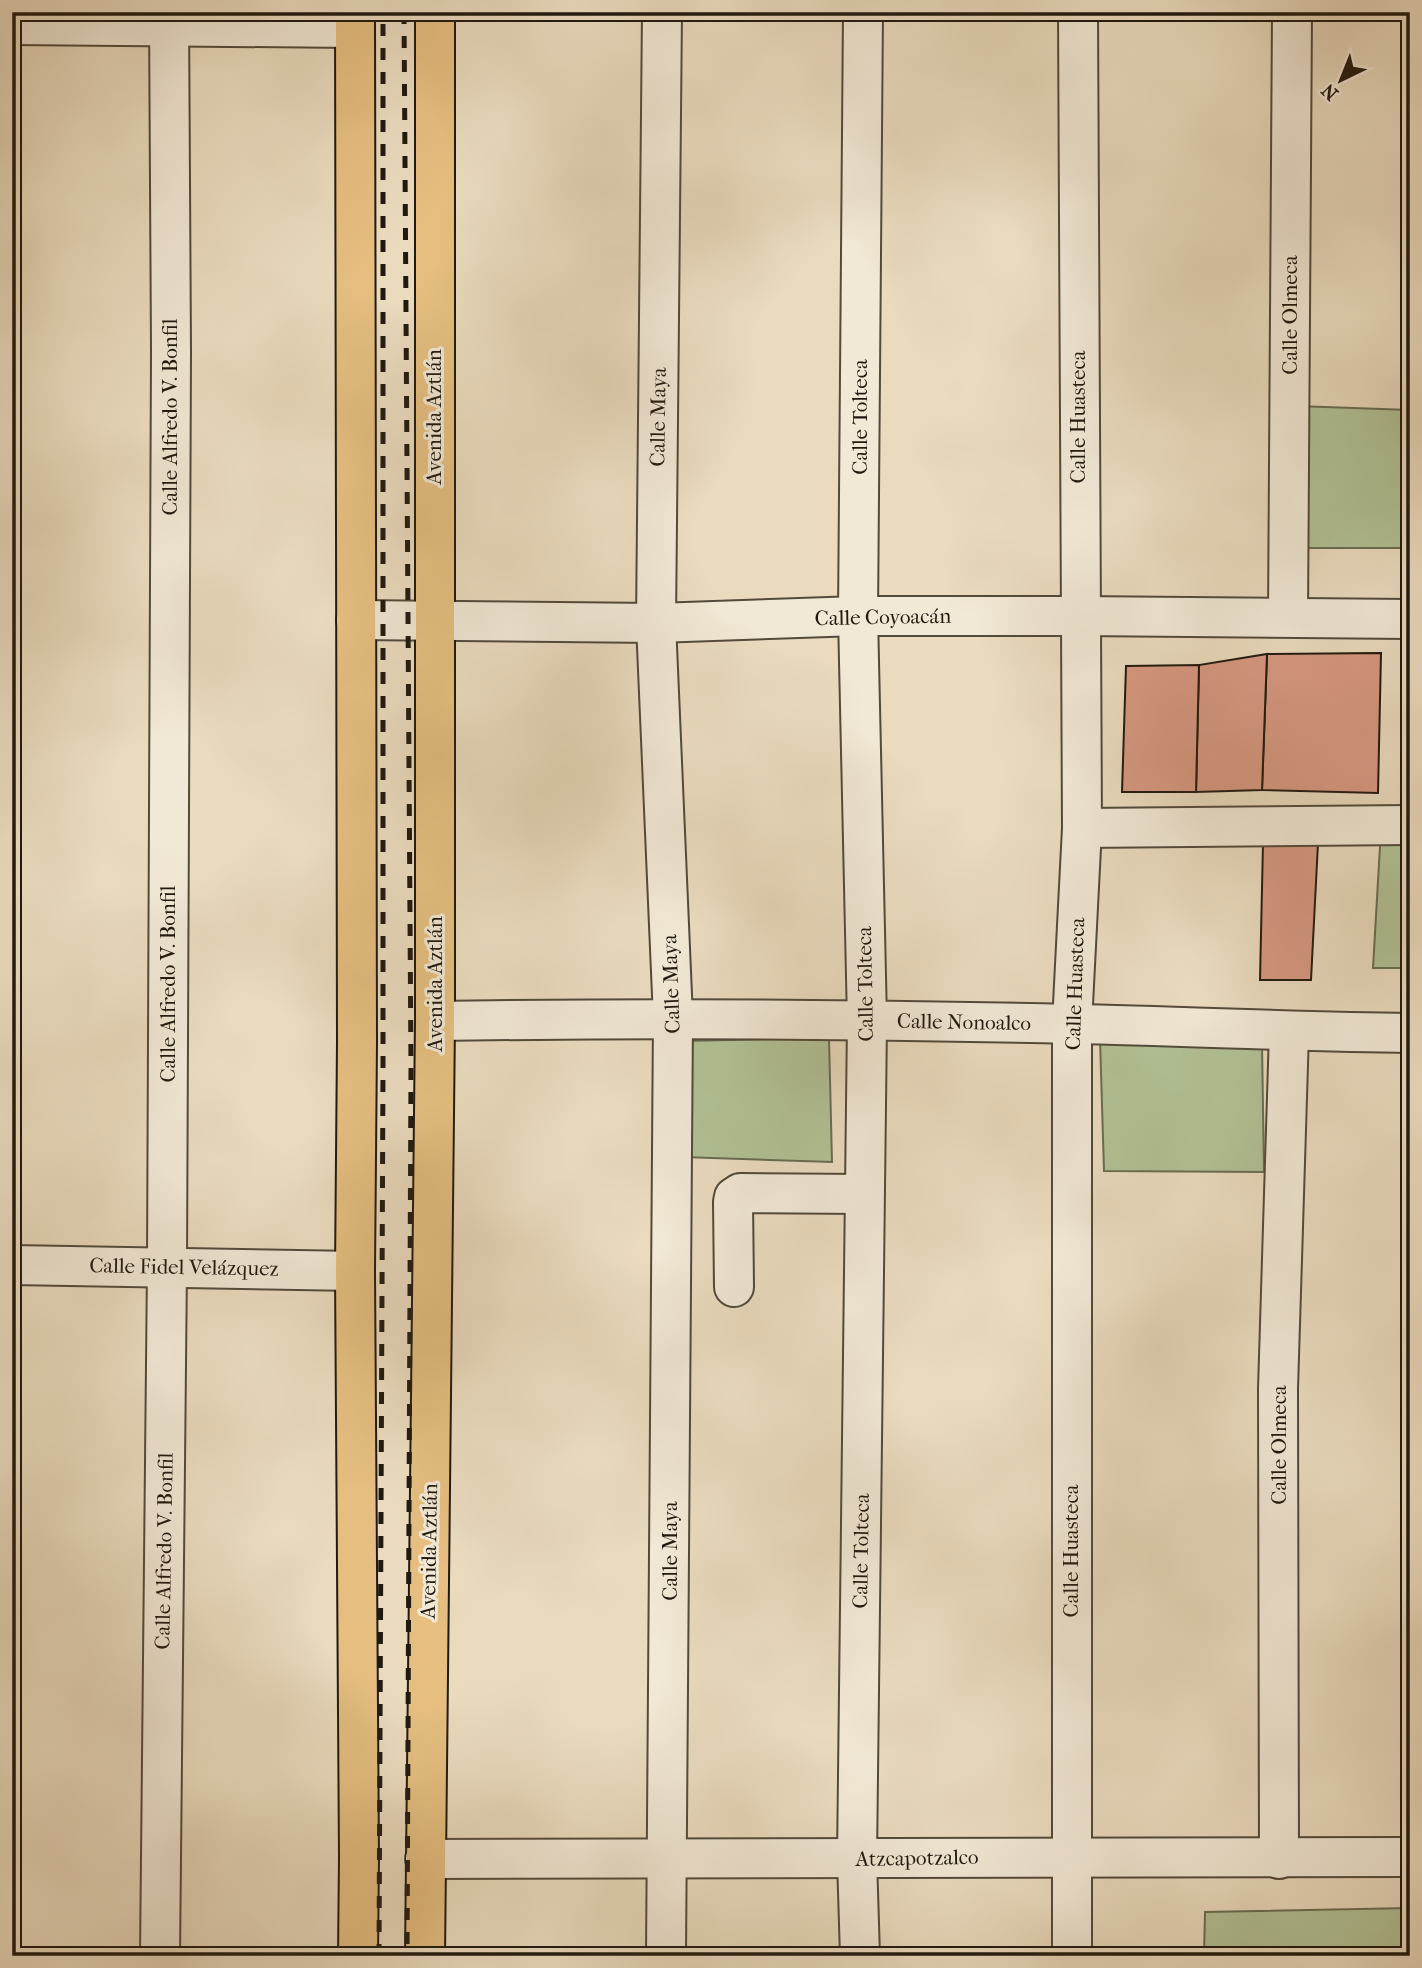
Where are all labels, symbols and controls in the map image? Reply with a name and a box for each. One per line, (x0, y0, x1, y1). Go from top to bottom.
north arrow (1306, 46, 1376, 116)
text: N (1317, 78, 1343, 105)
street label: Calle Olmeca (1278, 255, 1302, 375)
street label: Calle Alfredo V. Bonfil (158, 318, 182, 516)
street label: Avenida Aztlán (422, 349, 446, 486)
street label: Calle Huasteca (1066, 350, 1090, 483)
street label: Calle Tolteca (848, 359, 872, 475)
street label: Calle Maya (645, 367, 671, 467)
street label: Calle Coyoacán (814, 604, 952, 630)
street label: Calle Alfredo V. Bonfil (156, 885, 180, 1083)
street label: Avenida Aztlán (423, 916, 447, 1053)
street label: Calle Huasteca (1061, 917, 1089, 1051)
street label: Calle Tolteca (852, 926, 878, 1042)
street label: Calle Maya (657, 934, 685, 1034)
street label: Calle Nonoalco (897, 1009, 1031, 1035)
street label: Calle Fidel Velázquez (89, 1253, 279, 1281)
street label: Calle Olmeca (1267, 1385, 1291, 1505)
street label: Calle Alfredo V. Bonfil (150, 1452, 178, 1650)
street label: Avenida Aztlán (416, 1483, 442, 1620)
street label: Calle Huasteca (1059, 1484, 1083, 1617)
street label: Calle Tolteca (848, 1493, 874, 1609)
street label: Calle Maya (658, 1501, 682, 1601)
street label: Atzcapotzalco (854, 1845, 979, 1871)

